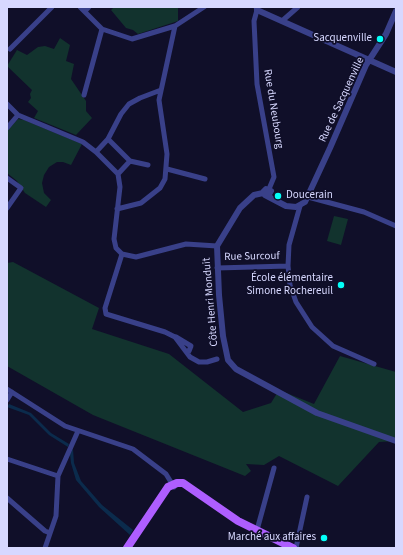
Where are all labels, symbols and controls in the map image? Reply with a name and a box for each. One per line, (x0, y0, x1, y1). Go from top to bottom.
place label: Sacquenville (313, 32, 372, 46)
marker: Sacquenville (375, 34, 385, 44)
street label: Rue de Sacquenville (317, 55, 367, 145)
street label: Rue du Neubourg (260, 68, 286, 150)
place label: Doucerain (286, 189, 333, 203)
marker: Doucerain (273, 191, 283, 201)
street label: Rue Surcouf (224, 250, 280, 264)
street label: Côte Henri Monduit (201, 257, 221, 347)
place label: École élémentaire Simone Rochereuil (246, 272, 333, 298)
marker: École élémentaire Simone Rochereuil (336, 280, 346, 290)
place label: Marché aux affaires (228, 531, 316, 545)
marker: Marché aux affaires (319, 533, 329, 543)

